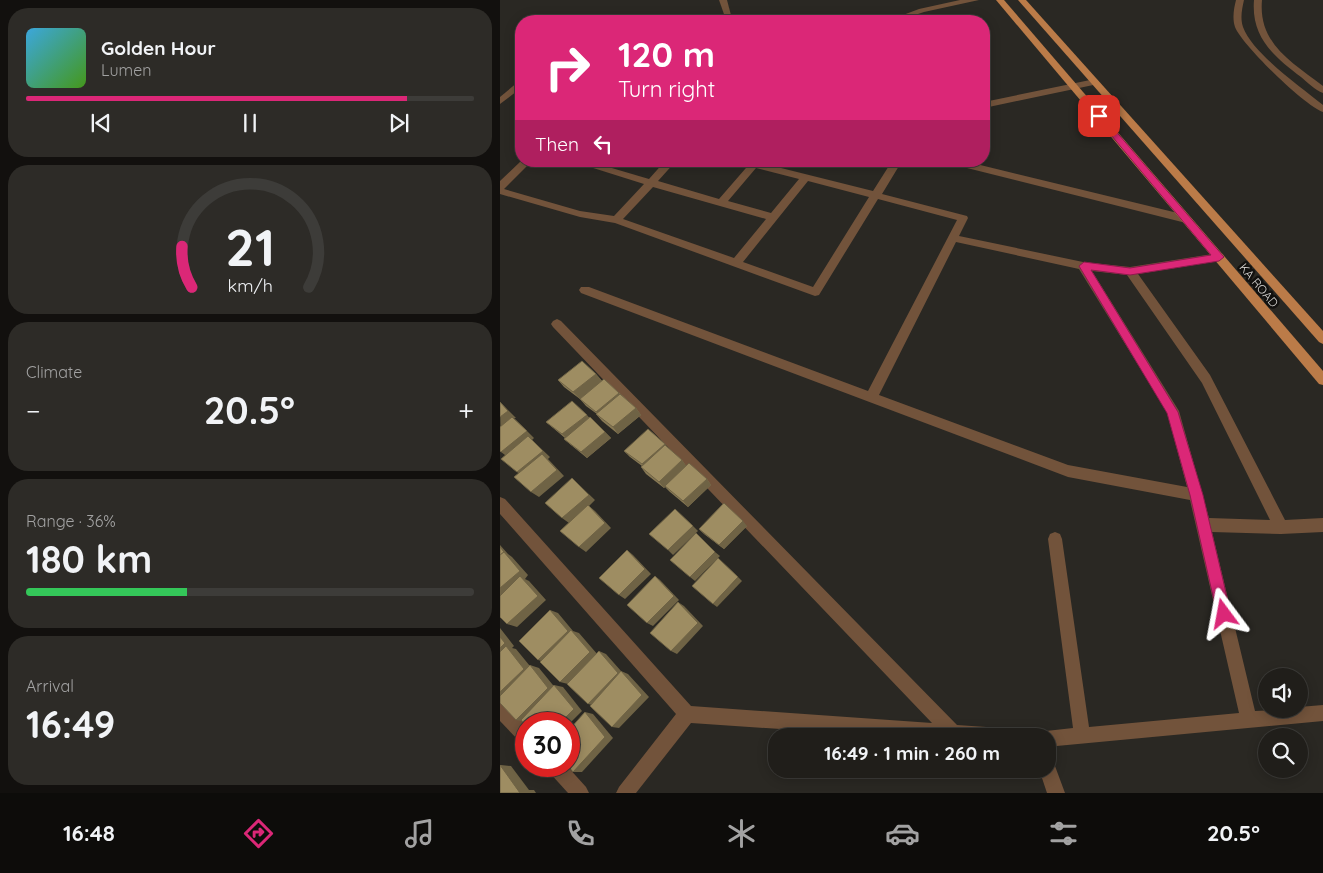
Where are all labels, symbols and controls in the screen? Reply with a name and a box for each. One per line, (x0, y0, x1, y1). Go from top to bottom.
text: 120 m (618, 32, 715, 76)
icon: right (535, 35, 600, 100)
text: Golden Hour (101, 36, 216, 60)
text: Lumen (101, 60, 152, 80)
text: Turn right (618, 75, 715, 103)
pin (1078, 95, 1120, 137)
icon: arrive (1085, 102, 1113, 130)
icon: previous (87, 109, 115, 137)
icon: pause (236, 109, 264, 137)
icon: next (385, 109, 413, 137)
icon: left (589, 130, 617, 158)
text: Then (535, 132, 579, 156)
text: 21 (225, 214, 275, 279)
street label: KA ROAD (1236, 260, 1282, 310)
text: km/h (227, 274, 273, 296)
text: Climate (26, 362, 82, 382)
text: 20.5° (204, 386, 295, 434)
text: − (26, 393, 41, 428)
text: + (458, 393, 474, 428)
text: Range · 36% (26, 511, 116, 531)
text: 180 km (26, 535, 152, 583)
position arrow (1197, 587, 1249, 639)
map controls (1258, 668, 1308, 778)
button: sound (1258, 668, 1308, 718)
text: Arrival (26, 676, 74, 696)
text: 16:49 (26, 700, 115, 748)
speed limit sign: 30 (515, 712, 580, 777)
button: search (1258, 728, 1308, 778)
text: 16:49 · 1 min · 260 m (824, 741, 1000, 765)
icon: directions (241, 816, 276, 851)
icon: music (402, 816, 437, 851)
icon: phone (563, 816, 598, 851)
icon: climate (724, 816, 759, 851)
icon: car (885, 816, 920, 851)
icon: filters (1046, 816, 1081, 851)
text: 16:48 (63, 819, 115, 847)
text: 20.5° (1207, 819, 1260, 847)

